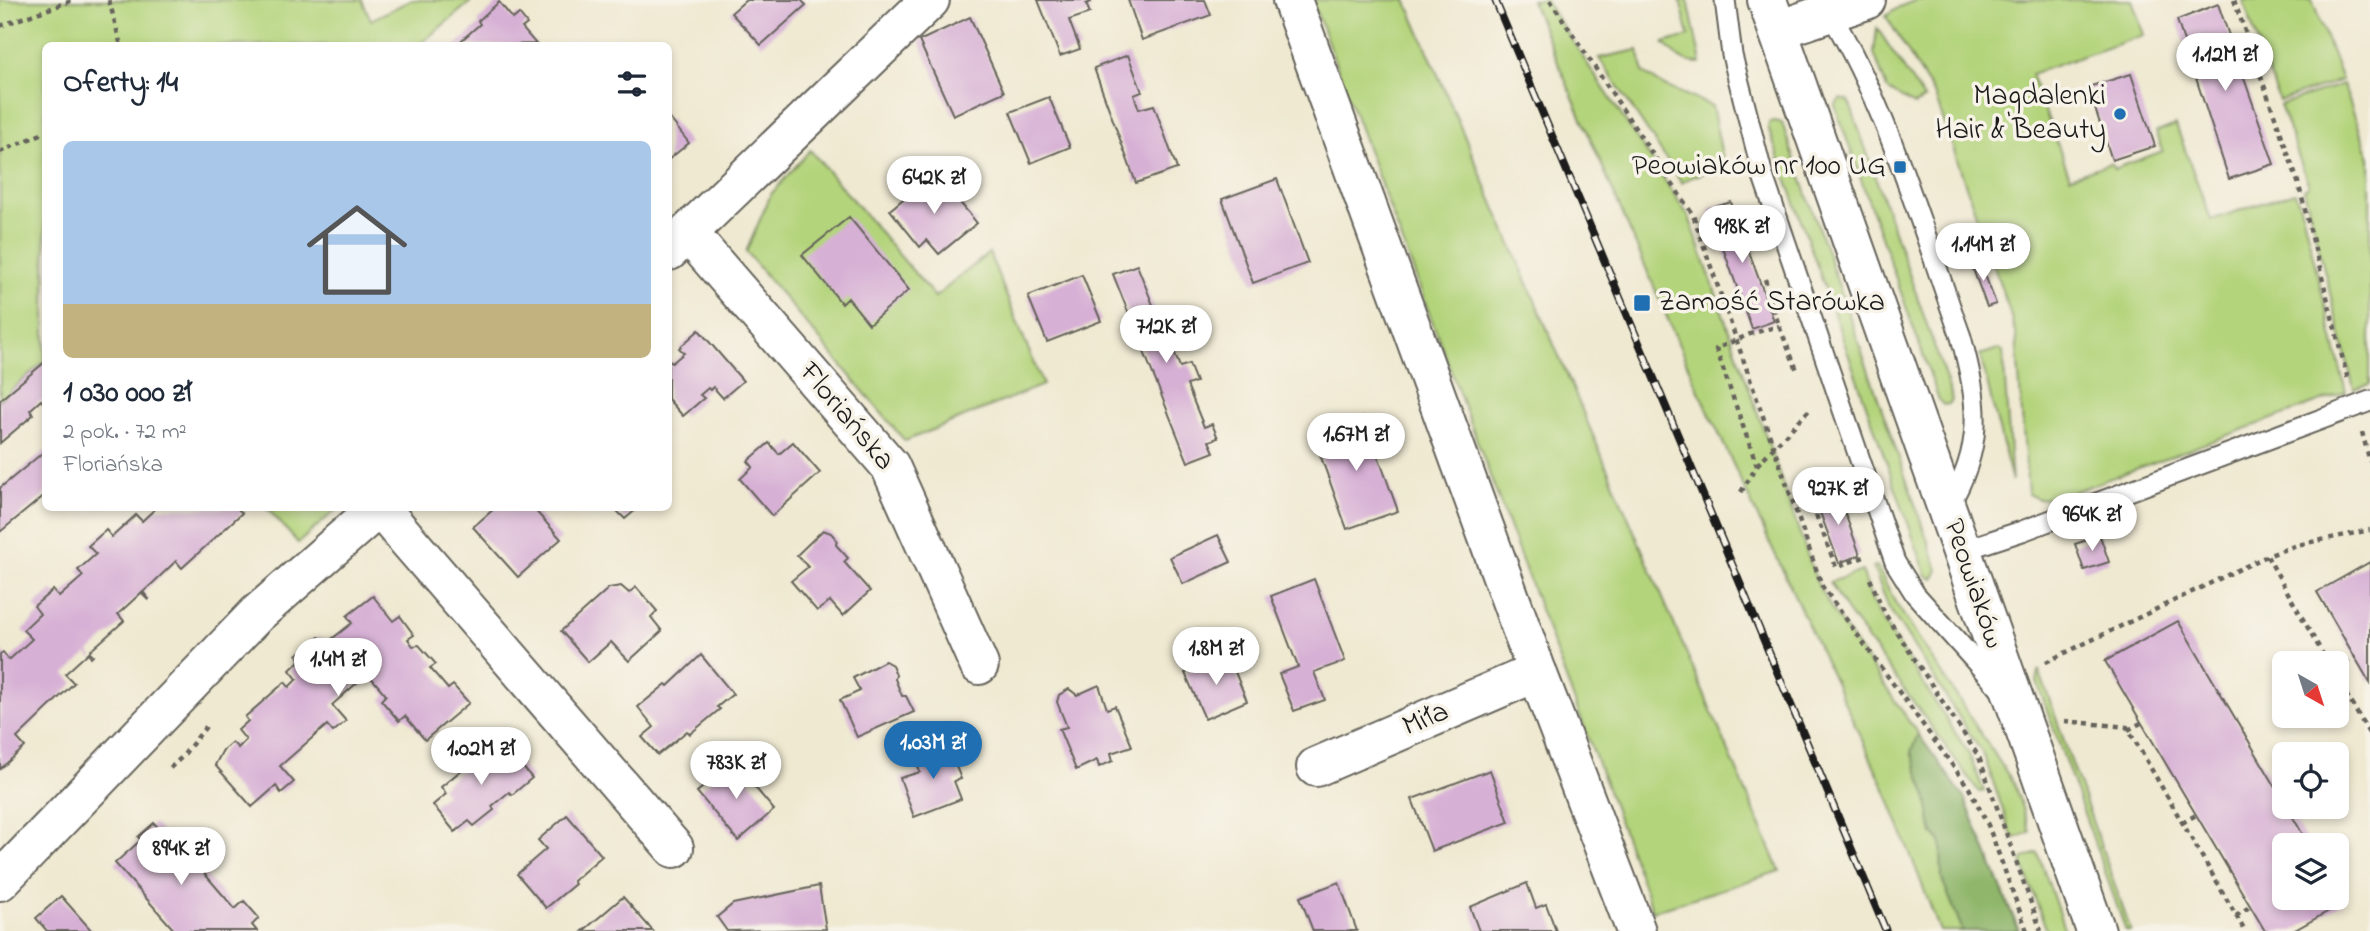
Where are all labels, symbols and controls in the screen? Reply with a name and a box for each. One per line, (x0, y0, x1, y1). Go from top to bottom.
pin: 1.12M zł (2153, 34, 2297, 93)
text: 1.12M zł (2192, 39, 2258, 72)
text: Oferty: 14 (63, 62, 178, 106)
icon: filters (613, 65, 651, 103)
place label: Magdalenki Hair & Beauty (1935, 75, 2106, 153)
marker: Magdalenki Hair & Beauty (2112, 106, 2128, 122)
place label: Peowiaków nr 100 UG (1632, 145, 1886, 189)
pin: 642K zł (869, 156, 999, 216)
marker: Peowiaków nr 100 UG (1892, 159, 1908, 175)
text: 642K zł (903, 162, 965, 195)
icon: home (294, 187, 420, 313)
pin: 918K zł (1677, 205, 1807, 265)
text: 918K zł (1715, 211, 1769, 244)
pin: 1.14M zł (1911, 224, 2055, 283)
text: 1.14M zł (1951, 229, 2015, 262)
place label: Zamość Starówka (1658, 281, 1885, 325)
marker: Zamość Starówka (1632, 293, 1652, 313)
pin: 712K zł (1101, 306, 1231, 365)
text: 712K zł (1136, 311, 1196, 344)
street label: Floriańska (787, 352, 905, 481)
text: 1 030 000 zł (63, 372, 192, 416)
pin: 1.67M zł (1284, 414, 1428, 473)
text: 2 pok. · 72 m² (63, 416, 186, 449)
text: 1.67M zł (1323, 419, 1389, 452)
text: Floriańska (63, 449, 163, 482)
pin: 927K zł (1773, 468, 1903, 527)
text: 927K zł (1808, 473, 1868, 506)
pin: 964K zł (2027, 494, 2157, 553)
text: 964K zł (2063, 499, 2121, 532)
street label: Peowiaków (1930, 513, 2016, 655)
pin: 1.8M zł (1151, 628, 1281, 687)
text: 1.8M zł (1188, 633, 1244, 666)
pin: 1.4M zł (273, 638, 403, 698)
text: 1.4M zł (310, 644, 366, 677)
north arrow (2272, 651, 2348, 728)
map controls (2272, 651, 2349, 910)
street label: Miła (1396, 691, 1456, 749)
pin: 1.03M zł (861, 722, 1005, 781)
text: 1.03M zł (900, 727, 966, 760)
pin: 1.02M zł (409, 728, 553, 787)
text: 1.02M zł (447, 733, 515, 766)
pin: 783K zł (671, 742, 801, 801)
button: locate (2272, 742, 2349, 819)
text: 783K zł (706, 747, 766, 780)
pin: 894K zł (116, 828, 246, 887)
text: 894K zł (153, 833, 209, 866)
button: layers (2272, 833, 2349, 910)

